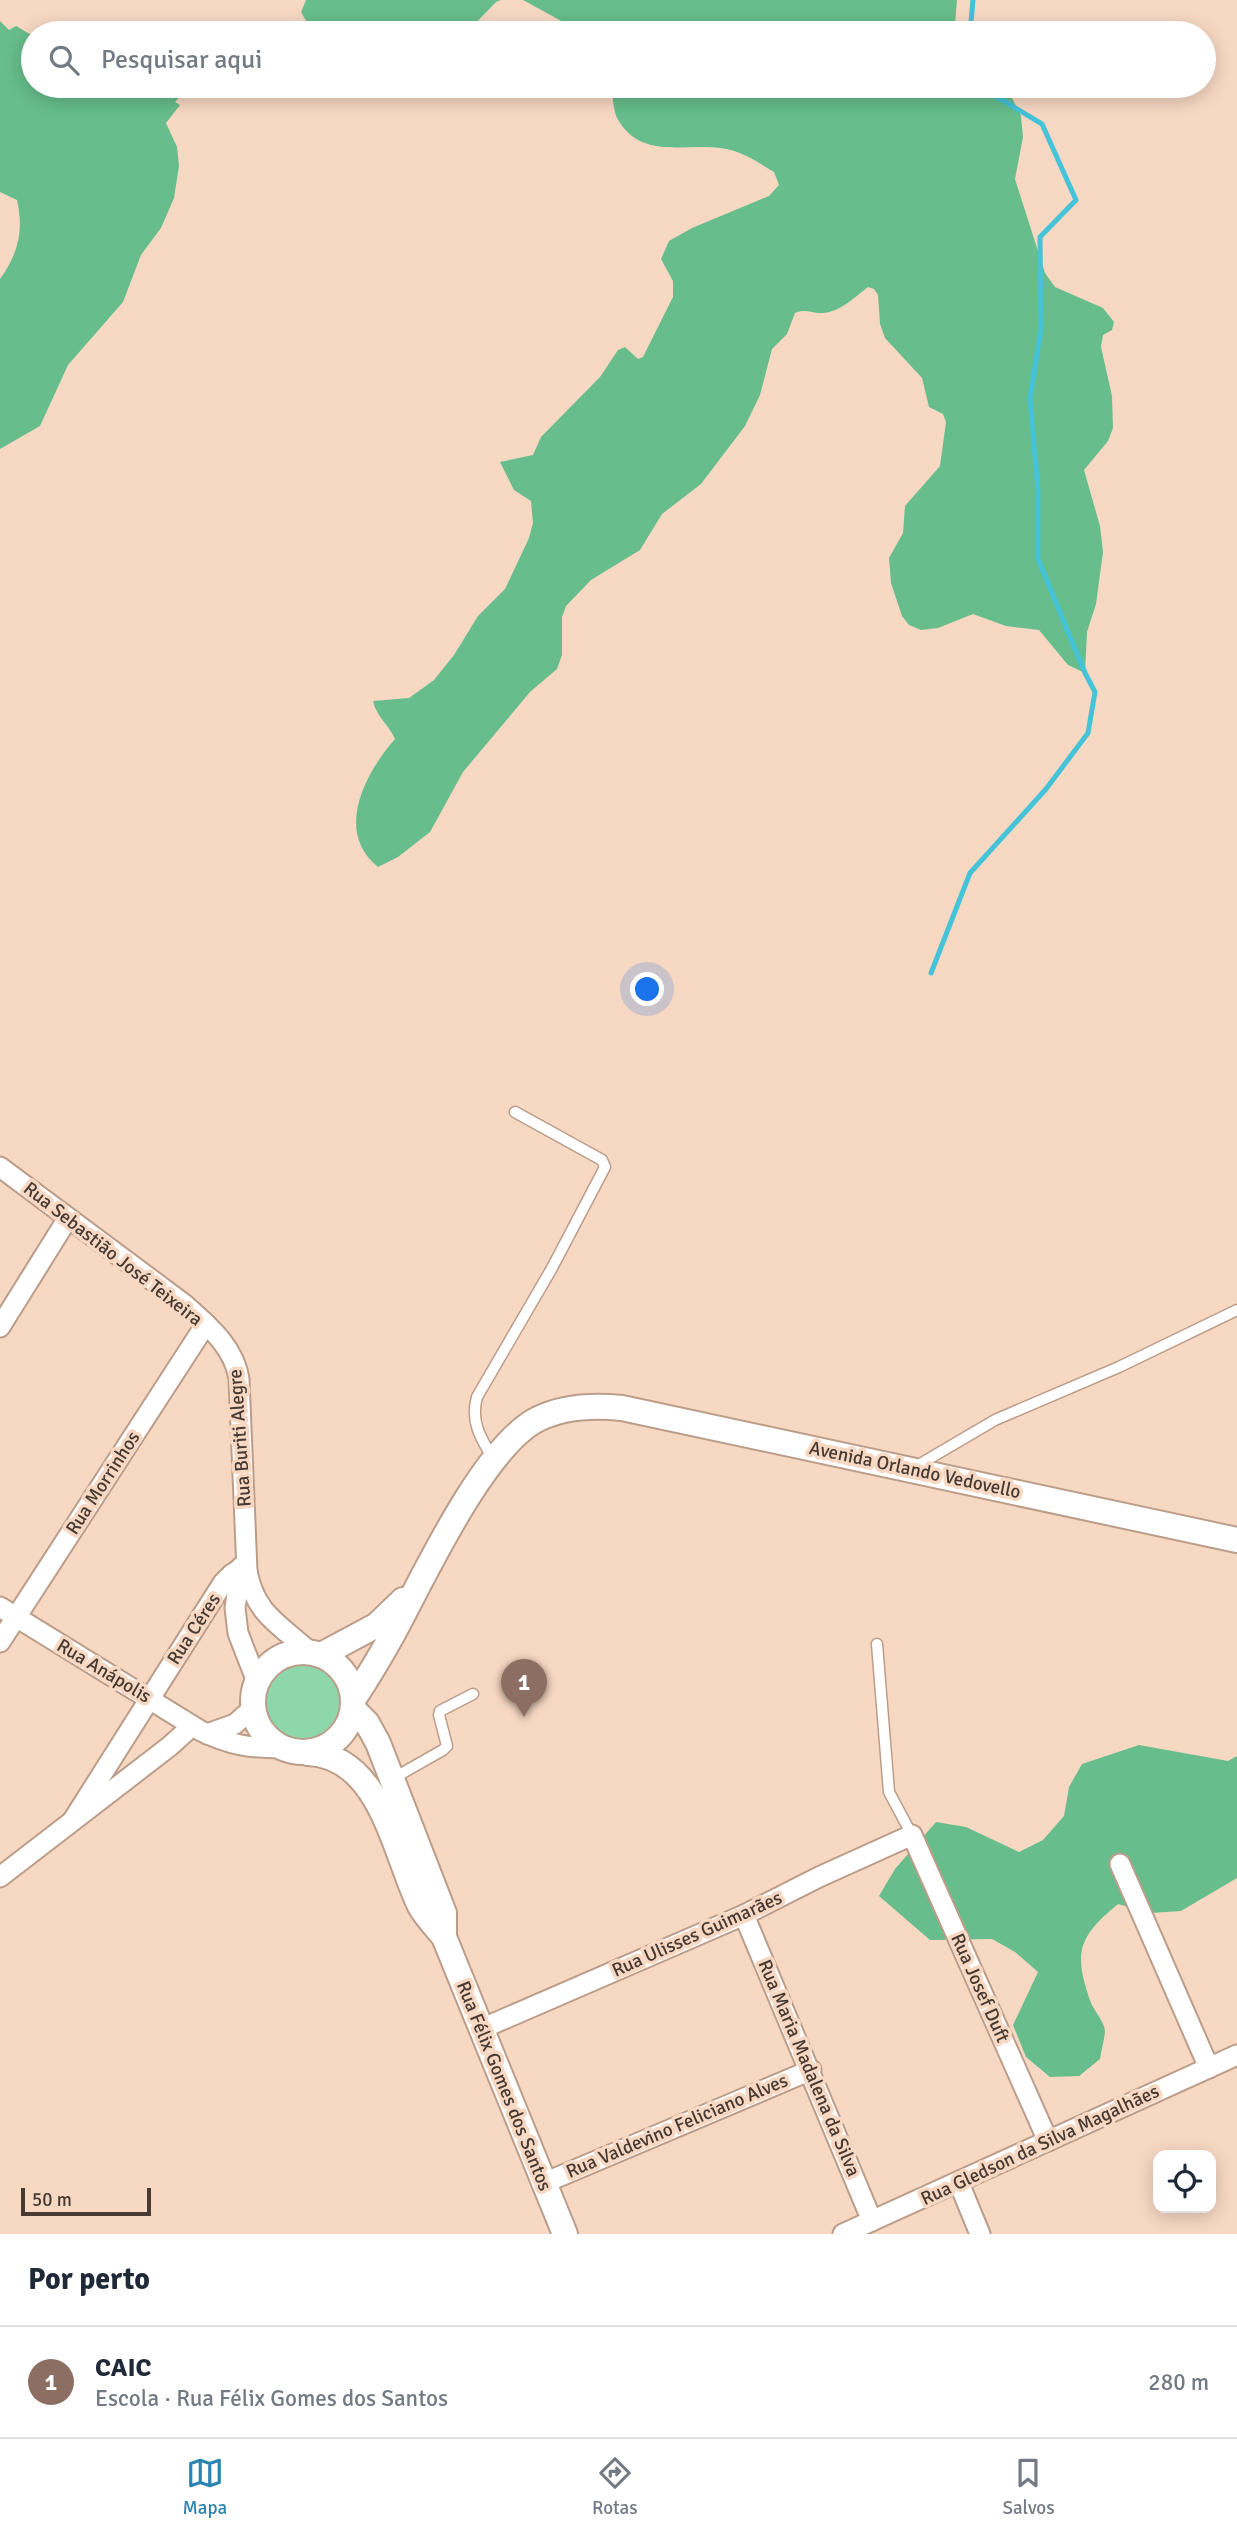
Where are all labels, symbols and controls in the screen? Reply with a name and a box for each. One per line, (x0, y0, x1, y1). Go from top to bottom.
search box (21, 21, 1216, 98)
icon: search (45, 41, 83, 79)
text: Pesquisar aqui (101, 44, 262, 76)
your location (630, 972, 664, 1006)
street label: Rua Sebastião José Teixeira (19, 1176, 207, 1332)
street label: Rua Buriti Alegre (223, 1368, 257, 1508)
street label: Rua Morrinhos (61, 1427, 145, 1539)
street label: Avenida Orlando Vedovello (807, 1436, 1023, 1504)
street label: Rua Céres (162, 1589, 226, 1669)
street label: Rua Anápolis (53, 1633, 155, 1709)
pin: 1 (501, 1659, 547, 1717)
street label: Rua Ulisses Guimarães (608, 1886, 786, 1982)
street label: Rua Josef Duft (945, 1930, 1015, 2046)
street label: Rua Maria Madalena da Silva (752, 1956, 866, 2180)
street label: Rua Félix Gomes dos Santos (451, 1977, 557, 2195)
street label: Rua Valdevino Feliciano Alves (562, 2068, 792, 2184)
street label: Rua Gledson da Silva Magalhães (917, 2079, 1163, 2211)
map controls (1153, 2150, 1216, 2213)
button: locate (1153, 2150, 1216, 2213)
scale bar (21, 2185, 150, 2217)
text: 50 m (32, 2188, 72, 2212)
text: Por perto (28, 2261, 150, 2298)
text: CAIC (95, 2352, 151, 2384)
text: 1 (45, 2368, 57, 2397)
text: 280 m (1148, 2368, 1209, 2397)
text: Escola · Rua Félix Gomes dos Santos (95, 2384, 448, 2413)
tab: Mapa (182, 2454, 227, 2520)
tab: Rotas (592, 2454, 637, 2520)
tab: Salvos (1002, 2454, 1055, 2520)

